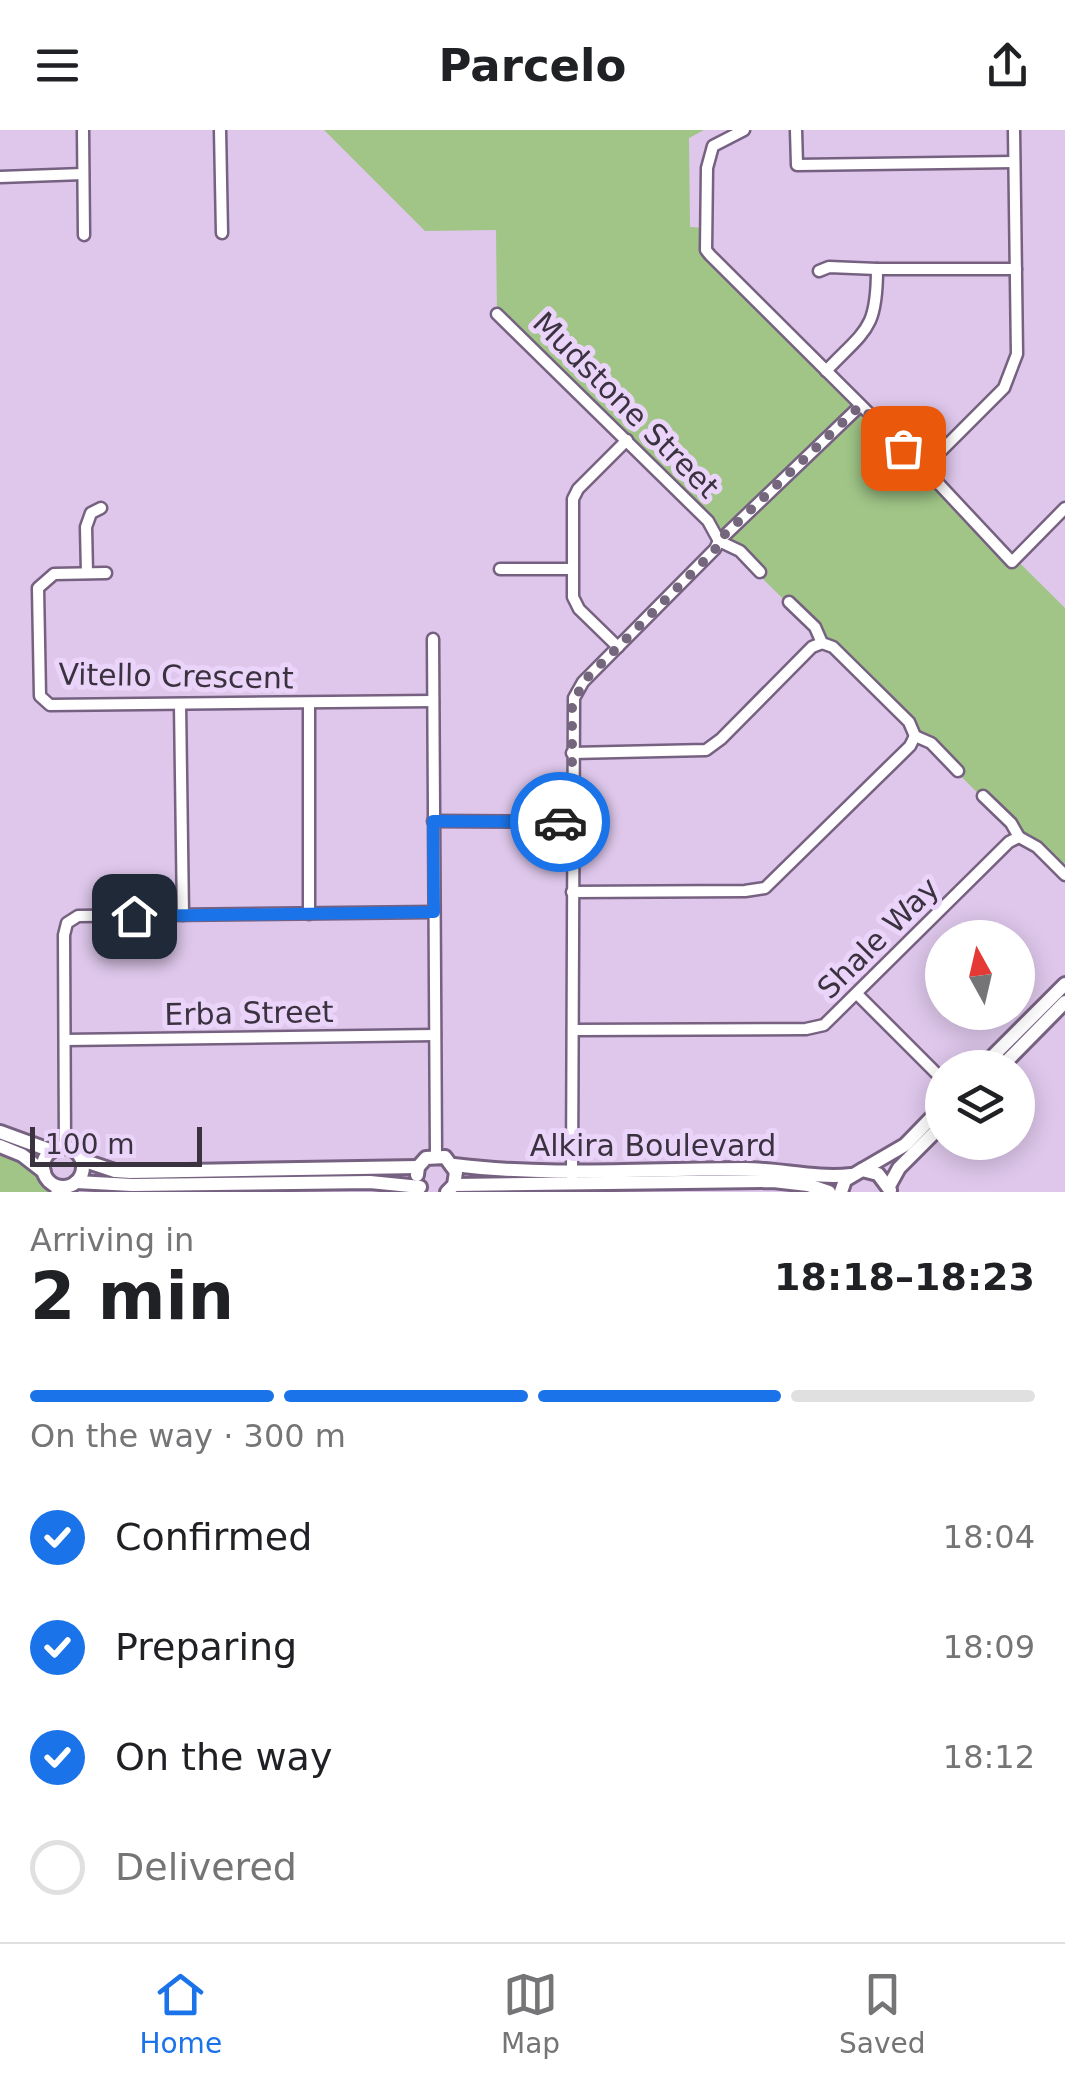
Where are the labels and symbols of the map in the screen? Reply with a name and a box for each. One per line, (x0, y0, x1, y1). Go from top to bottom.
street label: Mudstone Street (526, 305, 726, 505)
pin (861, 406, 946, 491)
street label: Vitello Crescent (58, 656, 294, 696)
courier (510, 772, 610, 872)
street label: Shale Way (810, 870, 946, 1006)
pin (92, 874, 177, 959)
north arrow (925, 920, 1035, 1030)
street label: Erba Street (164, 994, 334, 1032)
scale bar (30, 1122, 202, 1166)
street label: Alkira Boulevard (530, 1128, 776, 1163)

